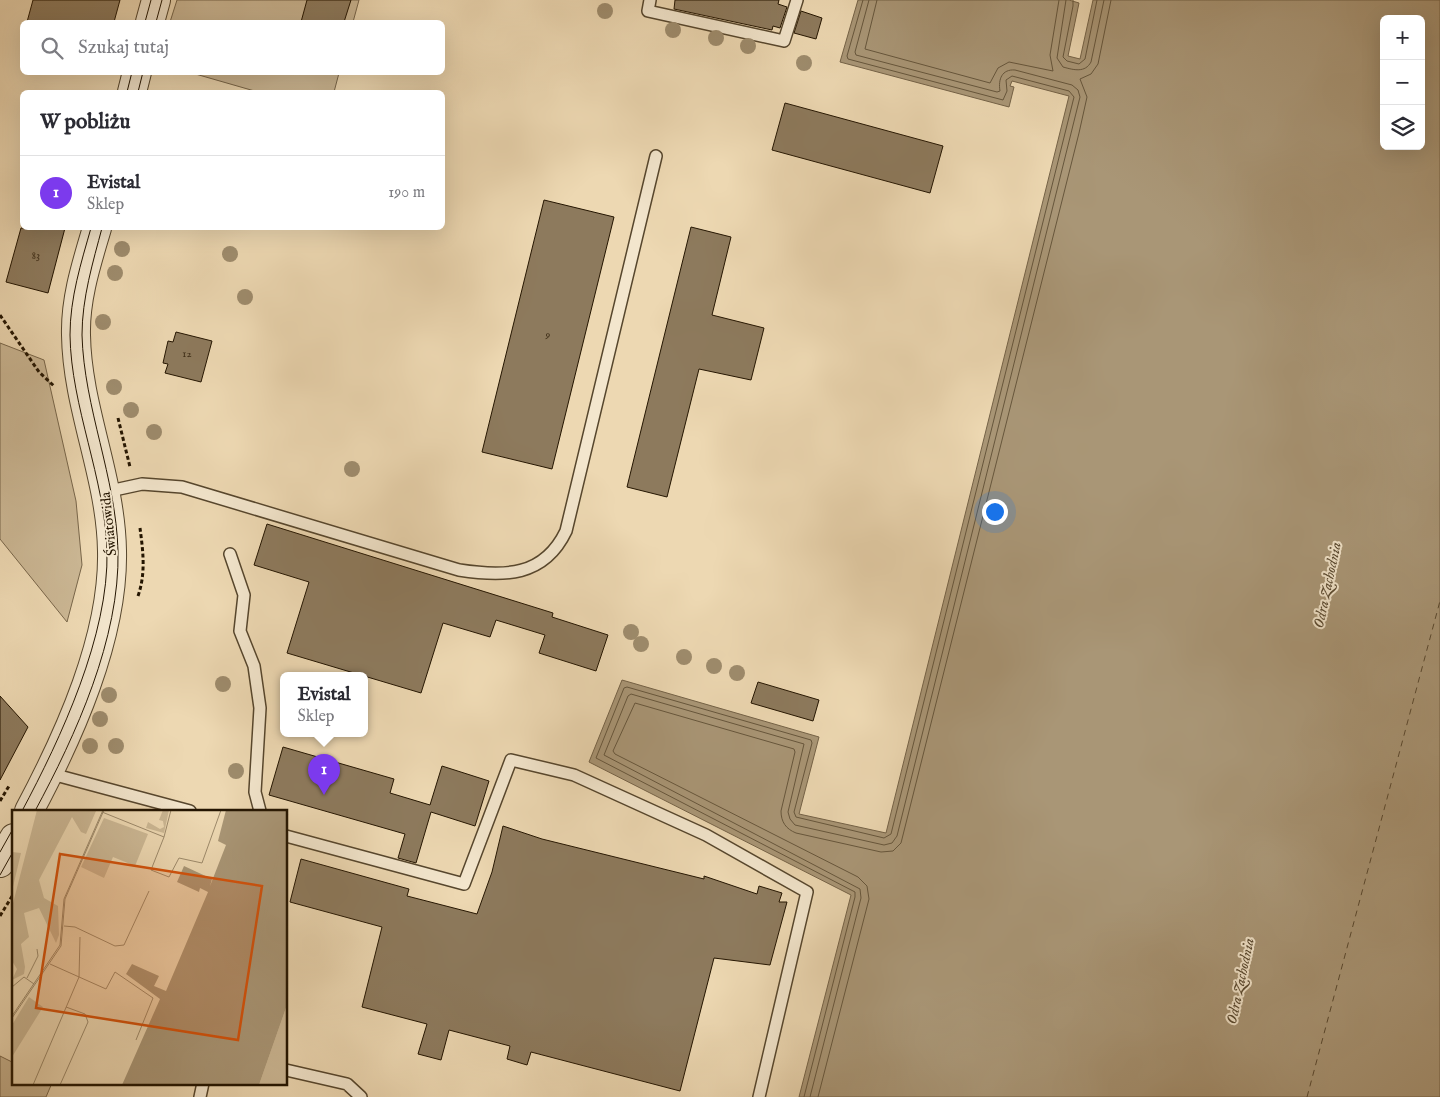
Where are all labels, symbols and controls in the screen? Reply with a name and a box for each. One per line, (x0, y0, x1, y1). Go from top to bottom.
map controls (1380, 15, 1425, 150)
button: + (1380, 15, 1425, 60)
search box (20, 20, 445, 75)
icon: search (38, 34, 66, 62)
text: Szukaj tutaj (78, 36, 169, 60)
button: − (1380, 60, 1425, 105)
button: layers (1380, 105, 1425, 150)
text: W pobliżu (40, 109, 130, 136)
text: Evistal (87, 171, 140, 195)
text: 1 (53, 183, 59, 203)
text: 190 m (388, 183, 425, 203)
text: Sklep (87, 195, 124, 215)
house number: 83 (32, 249, 40, 263)
house number: 9 (545, 328, 551, 342)
house number: 12 (182, 347, 192, 361)
street label: Światowida (96, 490, 121, 557)
your location (982, 499, 1008, 525)
water label: Odra Zachodnia (1309, 540, 1347, 630)
popup (280, 672, 368, 737)
text: Evistal (297, 683, 351, 707)
text: Sklep (297, 707, 335, 727)
pin: 1 (308, 754, 340, 795)
inset map (12, 810, 288, 1084)
water label: Odra Zachodnia (1222, 936, 1260, 1026)

